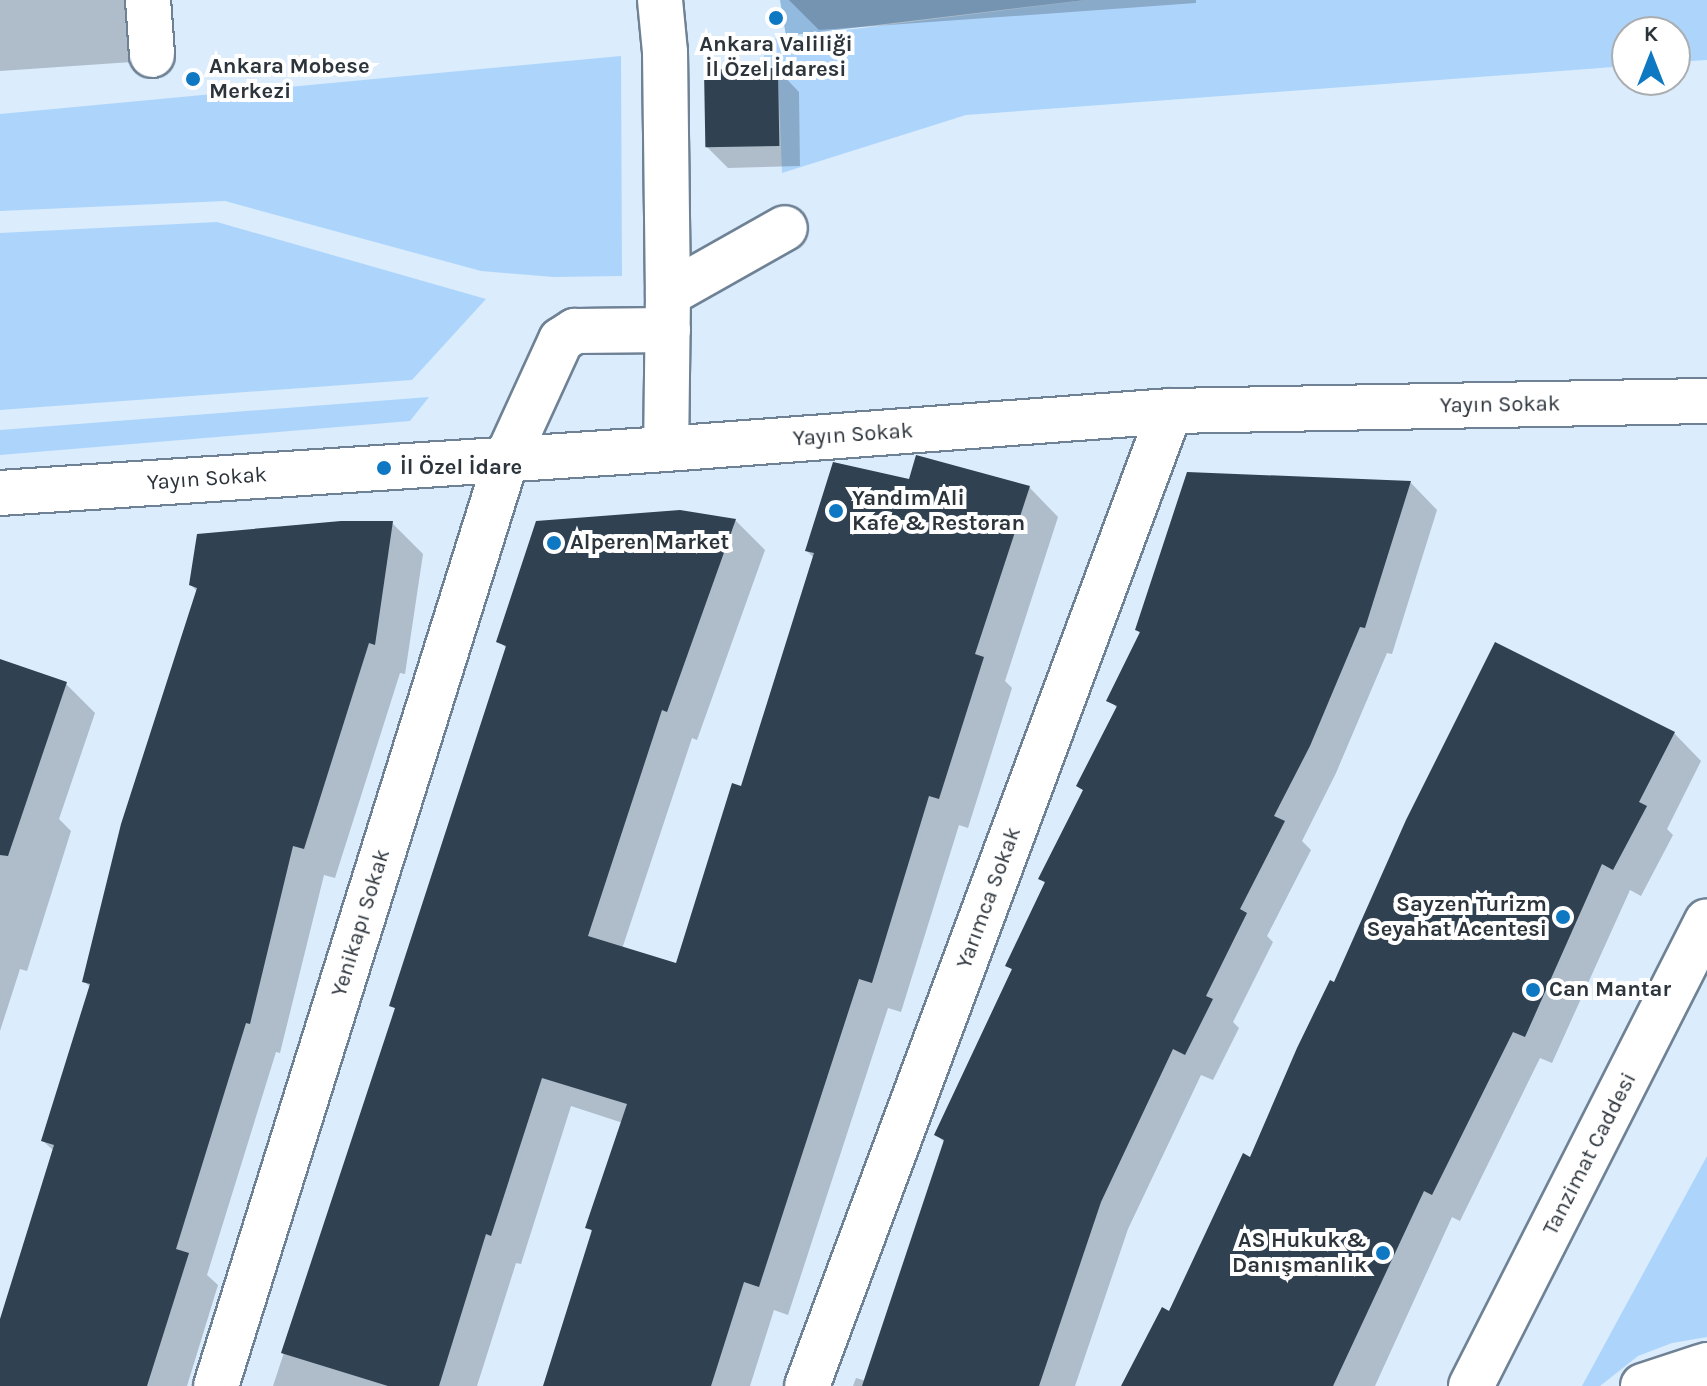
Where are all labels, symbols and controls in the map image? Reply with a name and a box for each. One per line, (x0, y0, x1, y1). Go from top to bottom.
marker: Ankara Valiliği İl Özel İdaresi (767, 9, 785, 27)
north arrow (1611, 16, 1691, 96)
text: K (1644, 21, 1658, 47)
place label: Ankara Valiliği İl Özel İdaresi (699, 31, 853, 82)
place label: Ankara Mobese Merkezi (209, 53, 370, 104)
marker: Ankara Mobese Merkezi (184, 70, 202, 88)
street label: Yayın Sokak (1440, 391, 1560, 419)
street label: Yayın Sokak (792, 418, 914, 452)
place label: İl Özel İdare (400, 455, 522, 481)
marker: İl Özel İdare (375, 459, 393, 477)
street label: Yayın Sokak (146, 462, 268, 496)
place label: Yandım Ali Kafe & Restoran (852, 485, 1025, 536)
marker: Yandım Ali Kafe & Restoran (827, 502, 845, 520)
place label: Alperen Market (570, 530, 729, 556)
marker: Alperen Market (545, 534, 563, 552)
street label: Yarımca Sokak (951, 824, 1027, 972)
street label: Yenikapı Sokak (326, 846, 396, 1000)
place label: Sayzen Turizm Seyahat Acentesi (1367, 891, 1547, 942)
marker: Sayzen Turizm Seyahat Acentesi (1554, 908, 1572, 926)
place label: Can Mantar (1549, 977, 1671, 1003)
marker: Can Mantar (1524, 981, 1542, 999)
street label: Tanzimat Caddesi (1538, 1068, 1642, 1240)
place label: AS Hukuk & Danışmanlık (1232, 1227, 1367, 1278)
marker: AS Hukuk & Danışmanlık (1374, 1244, 1392, 1262)

